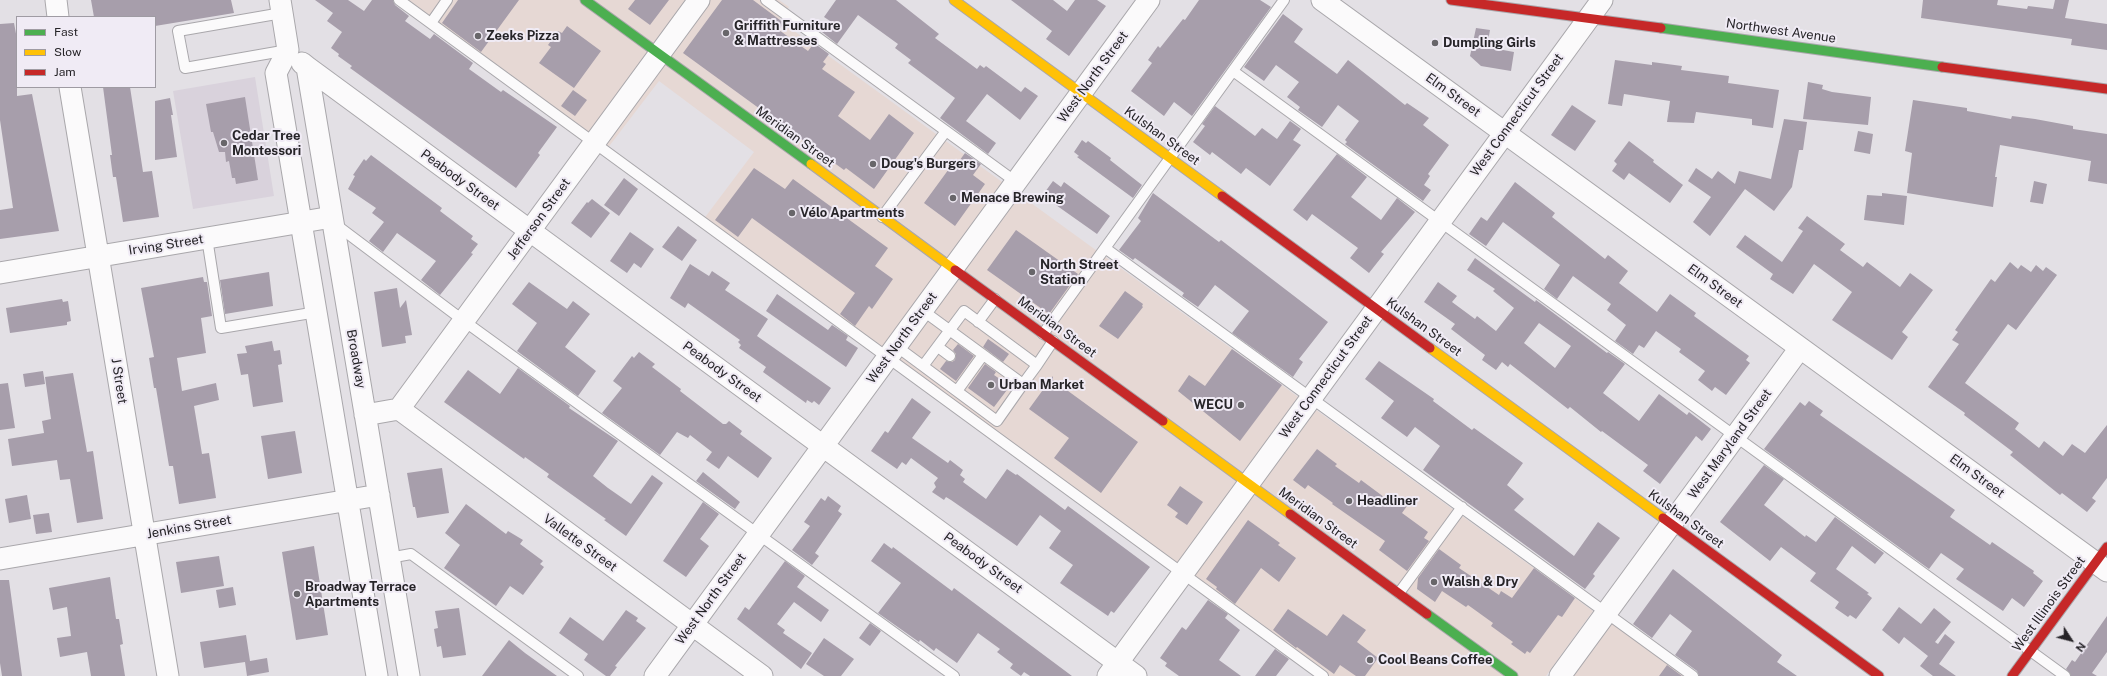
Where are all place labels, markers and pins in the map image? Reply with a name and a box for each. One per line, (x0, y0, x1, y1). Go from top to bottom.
place label: Griffith Furniture & Mattresses (734, 18, 840, 49)
place label: Zeeks Pizza (486, 28, 559, 44)
marker: Griffith Furniture & Mattresses (721, 28, 731, 38)
marker: Zeeks Pizza (473, 31, 483, 41)
place label: Dumpling Girls (1443, 35, 1536, 51)
marker: Dumpling Girls (1430, 38, 1440, 48)
place label: Cedar Tree Montessori (232, 128, 301, 159)
marker: Cedar Tree Montessori (219, 138, 229, 148)
place label: Doug's Burgers (881, 156, 976, 172)
marker: Doug's Burgers (868, 159, 878, 169)
place label: Menace Brewing (961, 190, 1064, 206)
marker: Menace Brewing (948, 193, 958, 203)
place label: Vélo Apartments (800, 205, 904, 221)
marker: Vélo Apartments (787, 208, 797, 218)
place label: North Street Station (1040, 257, 1119, 288)
marker: North Street Station (1027, 267, 1037, 277)
place label: Urban Market (999, 377, 1084, 393)
marker: Urban Market (986, 380, 996, 390)
place label: WECU (1193, 397, 1233, 413)
marker: WECU (1236, 400, 1246, 410)
place label: Headliner (1357, 493, 1418, 509)
marker: Headliner (1344, 496, 1354, 506)
place label: Walsh & Dry (1442, 574, 1518, 590)
marker: Walsh & Dry (1429, 577, 1439, 587)
place label: Broadway Terrace Apartments (305, 579, 416, 610)
marker: Broadway Terrace Apartments (292, 589, 302, 599)
place label: Cool Beans Coffee (1378, 652, 1493, 668)
marker: Cool Beans Coffee (1365, 655, 1375, 665)

